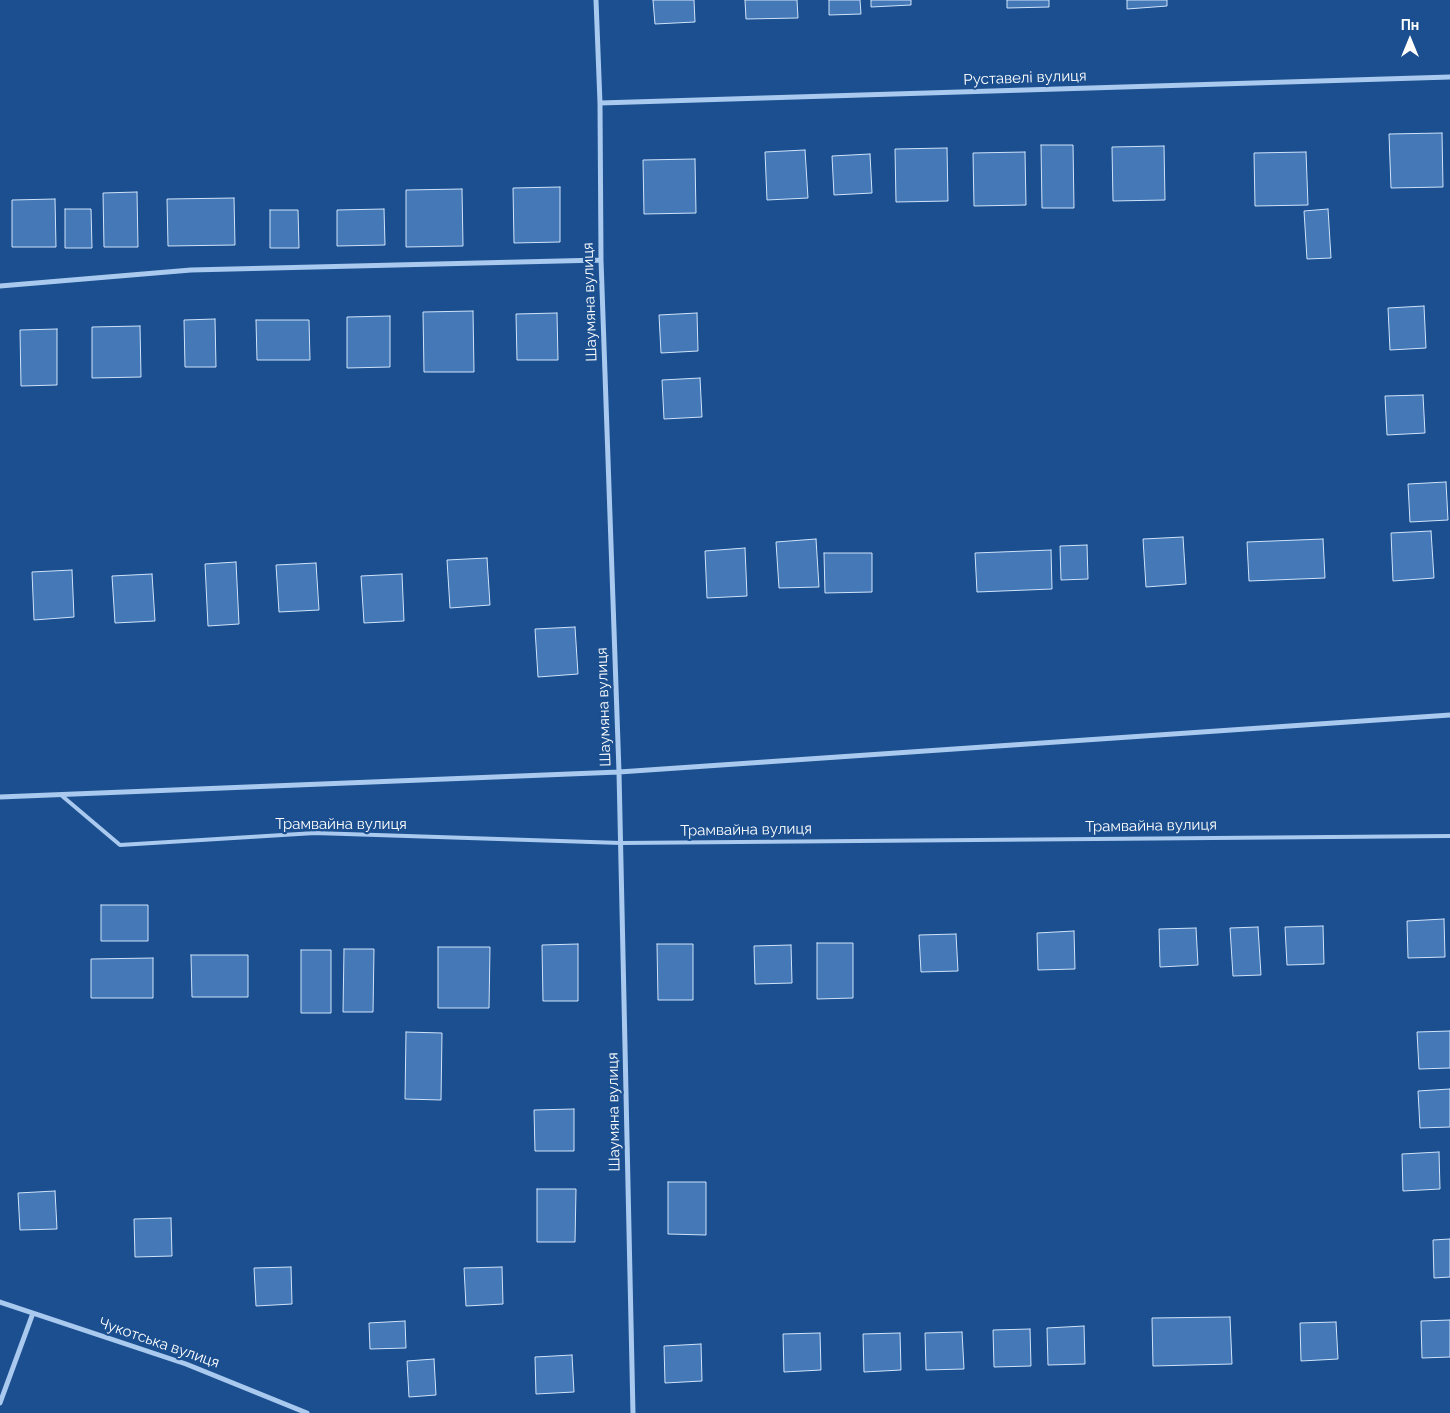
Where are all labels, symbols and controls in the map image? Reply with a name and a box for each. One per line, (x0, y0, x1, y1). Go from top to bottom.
north arrow (1385, 15, 1435, 65)
text: Пн (1401, 17, 1419, 33)
street label: Руставелі вулиця (963, 67, 1087, 89)
street label: Шаумяна вулиця (579, 242, 601, 362)
street label: Шаумяна вулиця (593, 647, 615, 767)
street label: Трамвайна вулиця (275, 815, 407, 833)
street label: Трамвайна вулиця (1085, 816, 1217, 836)
street label: Трамвайна вулиця (680, 820, 812, 840)
street label: Шаумяна вулиця (604, 1052, 624, 1172)
street label: Чукотська вулиця (96, 1314, 222, 1372)

